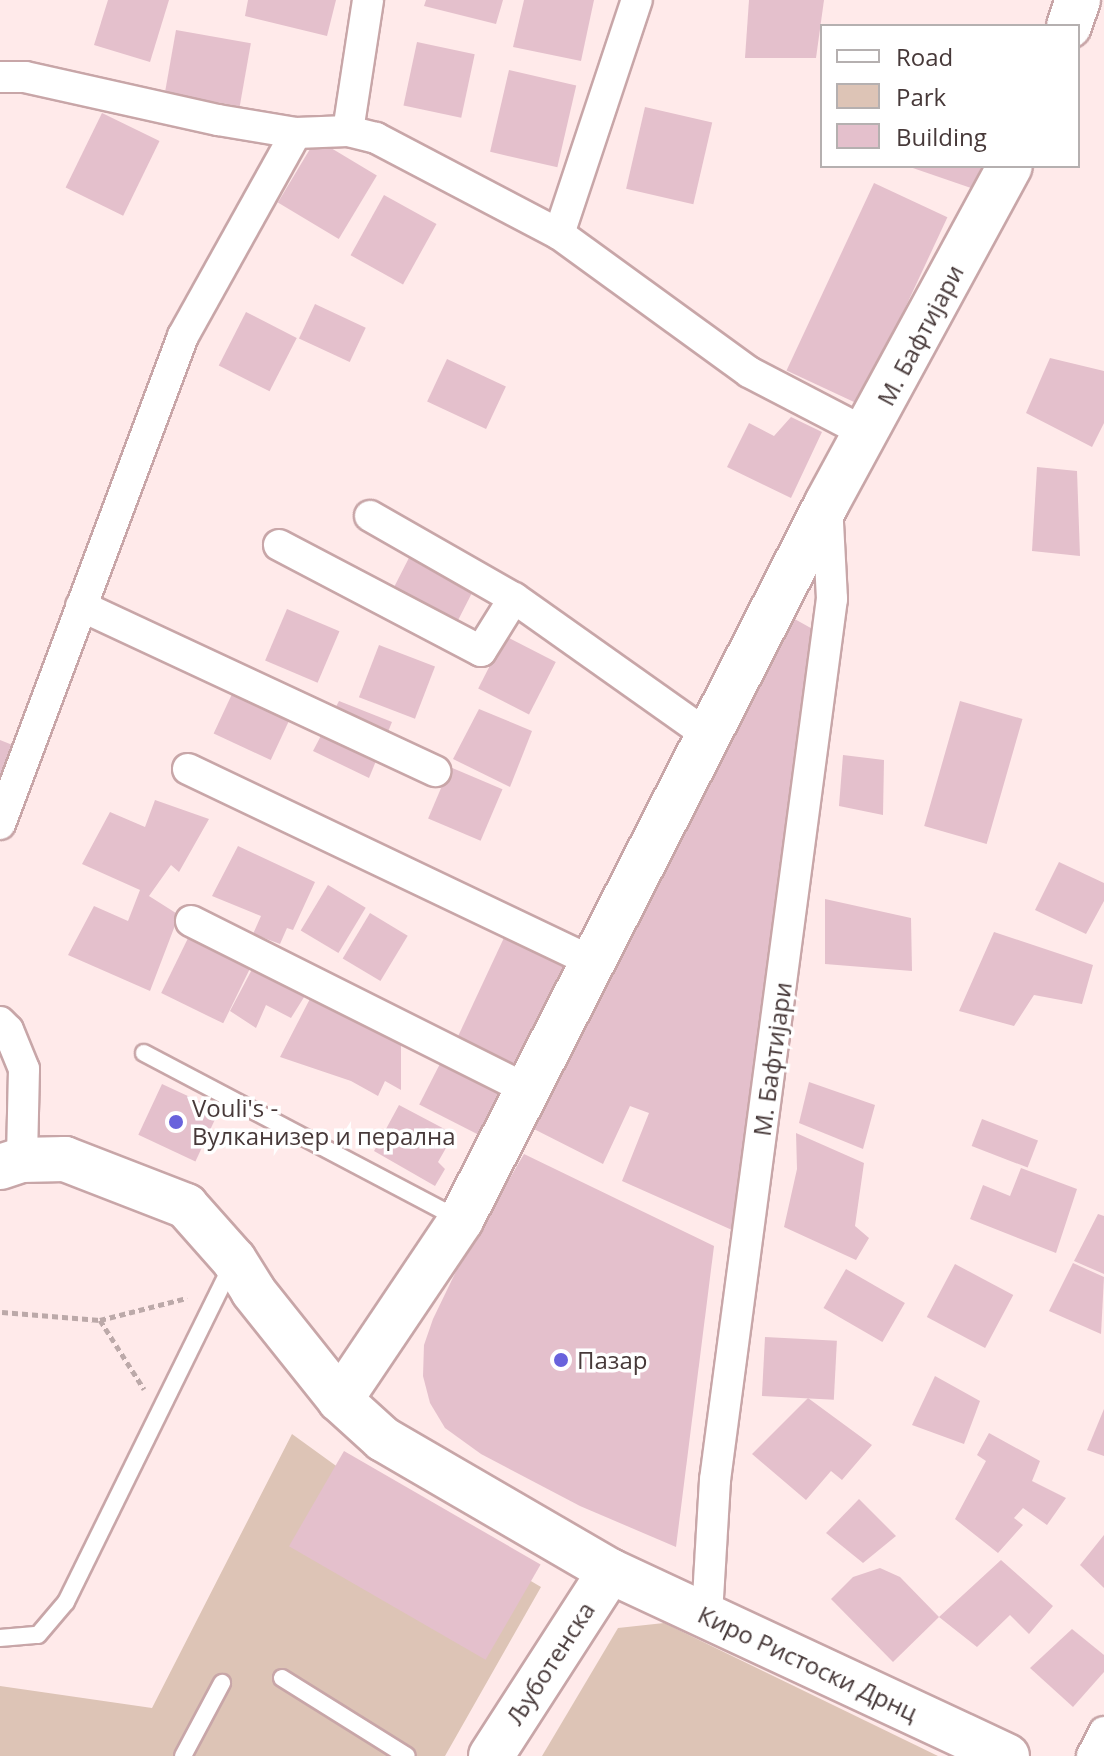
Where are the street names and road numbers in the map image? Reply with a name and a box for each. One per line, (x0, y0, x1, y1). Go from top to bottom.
street label: М. Бафтијари (871, 260, 969, 410)
street label: М. Бафтијари (747, 980, 797, 1138)
street label: Љуботенска (500, 1596, 600, 1730)
street label: Киро Ристоски Дрнц (694, 1599, 922, 1727)

